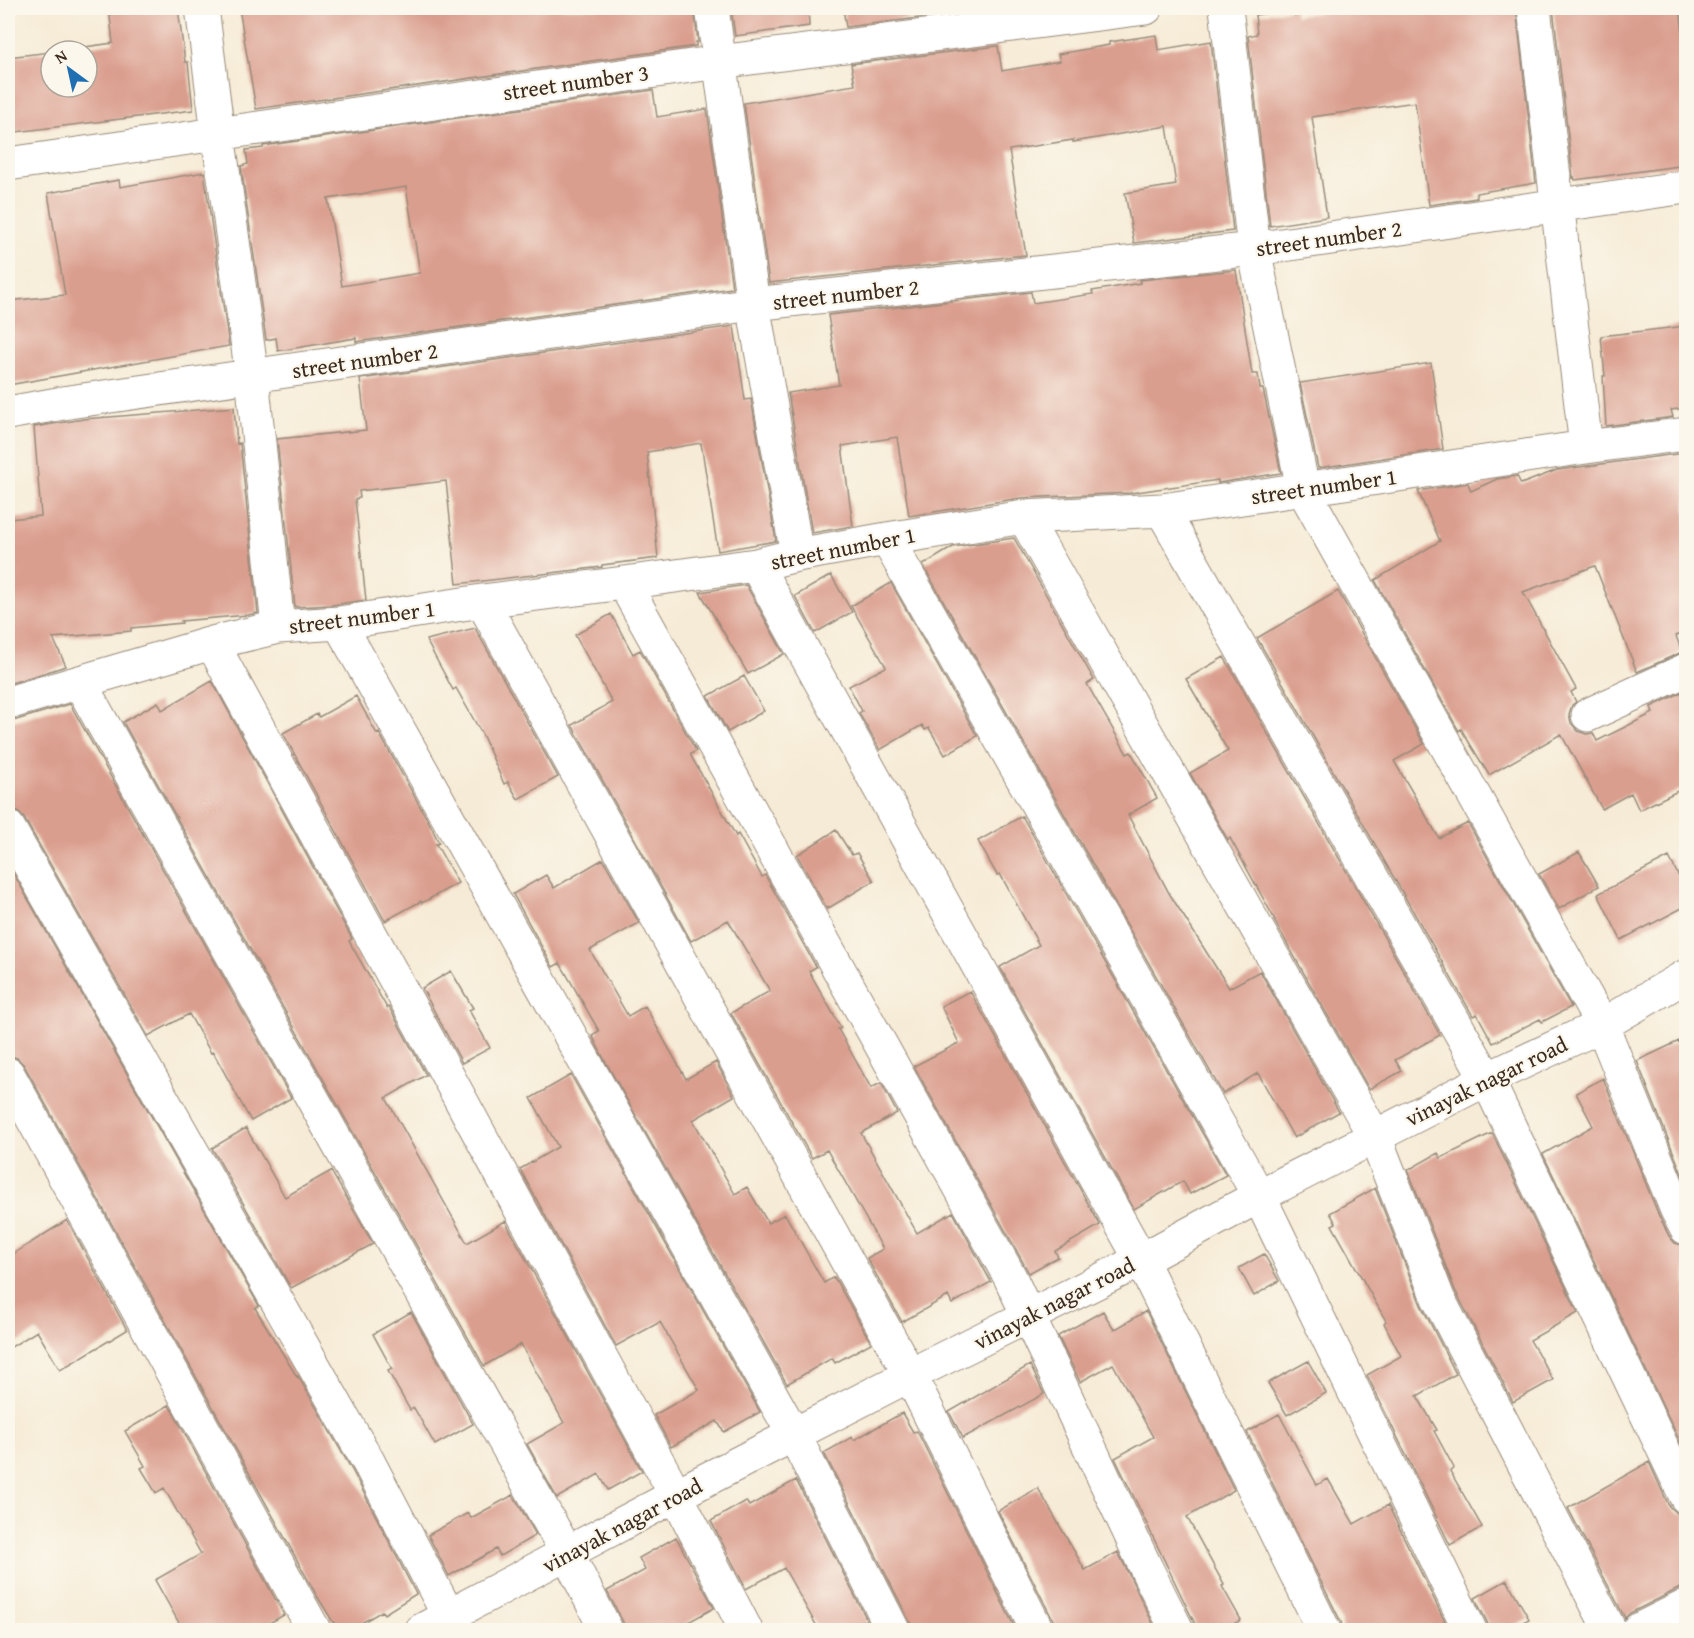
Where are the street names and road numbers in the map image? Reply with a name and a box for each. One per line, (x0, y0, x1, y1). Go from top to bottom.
street label: street number 3 (501, 56, 651, 108)
street label: street number 2 (1254, 212, 1404, 264)
street label: street number 2 (771, 270, 921, 318)
street label: street number 2 (290, 334, 440, 386)
street label: street number 1 (1249, 460, 1399, 512)
street label: street number 1 (768, 518, 918, 578)
street label: street number 1 (287, 592, 437, 642)
street label: vinayak nagar road (1399, 1028, 1573, 1134)
street label: vinayak nagar road (968, 1248, 1140, 1357)
street label: vinayak nagar road (536, 1469, 708, 1581)

